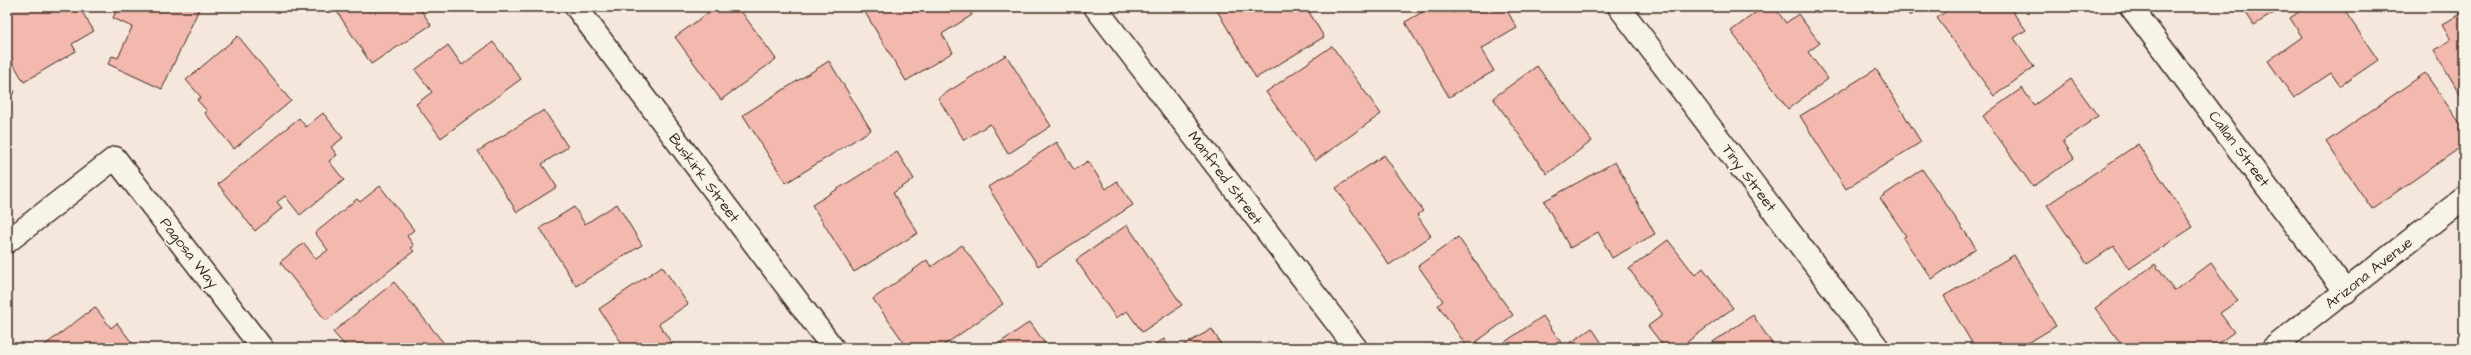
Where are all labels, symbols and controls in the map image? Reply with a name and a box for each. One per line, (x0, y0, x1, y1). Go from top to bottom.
street label: Callan Street (2203, 107, 2275, 191)
street label: Manfred Street (1183, 127, 1267, 229)
street label: Buskirk Street (663, 129, 745, 227)
street label: Tiny Street (1716, 140, 1781, 217)
street label: Pagosa Way (154, 213, 223, 293)
street label: Arizona Avenue (2321, 232, 2417, 314)

